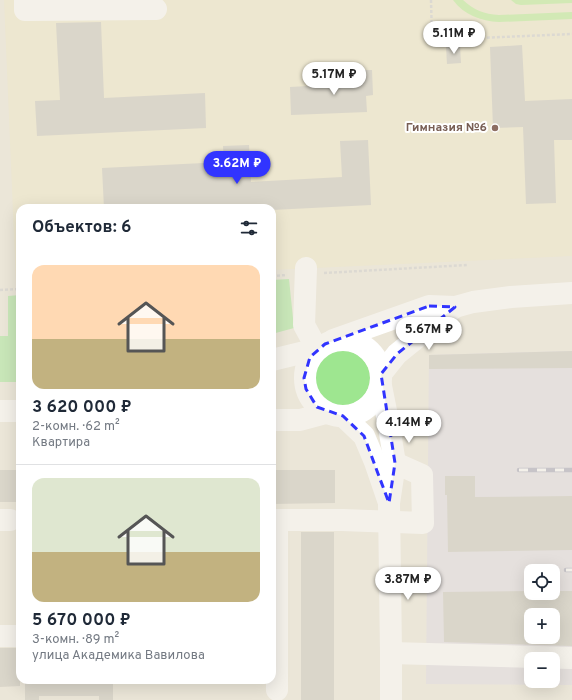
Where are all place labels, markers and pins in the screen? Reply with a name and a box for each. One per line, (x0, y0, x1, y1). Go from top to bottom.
pin: 5.11M ₽ (417, 21, 491, 55)
pin: 5.17M ₽ (297, 62, 371, 96)
place label: Гимназия №6 (406, 120, 487, 136)
marker: Гимназия №6 (490, 123, 500, 133)
pin: 3.62M ₽ (200, 151, 274, 185)
pin: 5.67M ₽ (392, 317, 466, 351)
pin: 4.14M ₽ (372, 410, 446, 444)
pin: 3.87M ₽ (371, 567, 445, 601)

